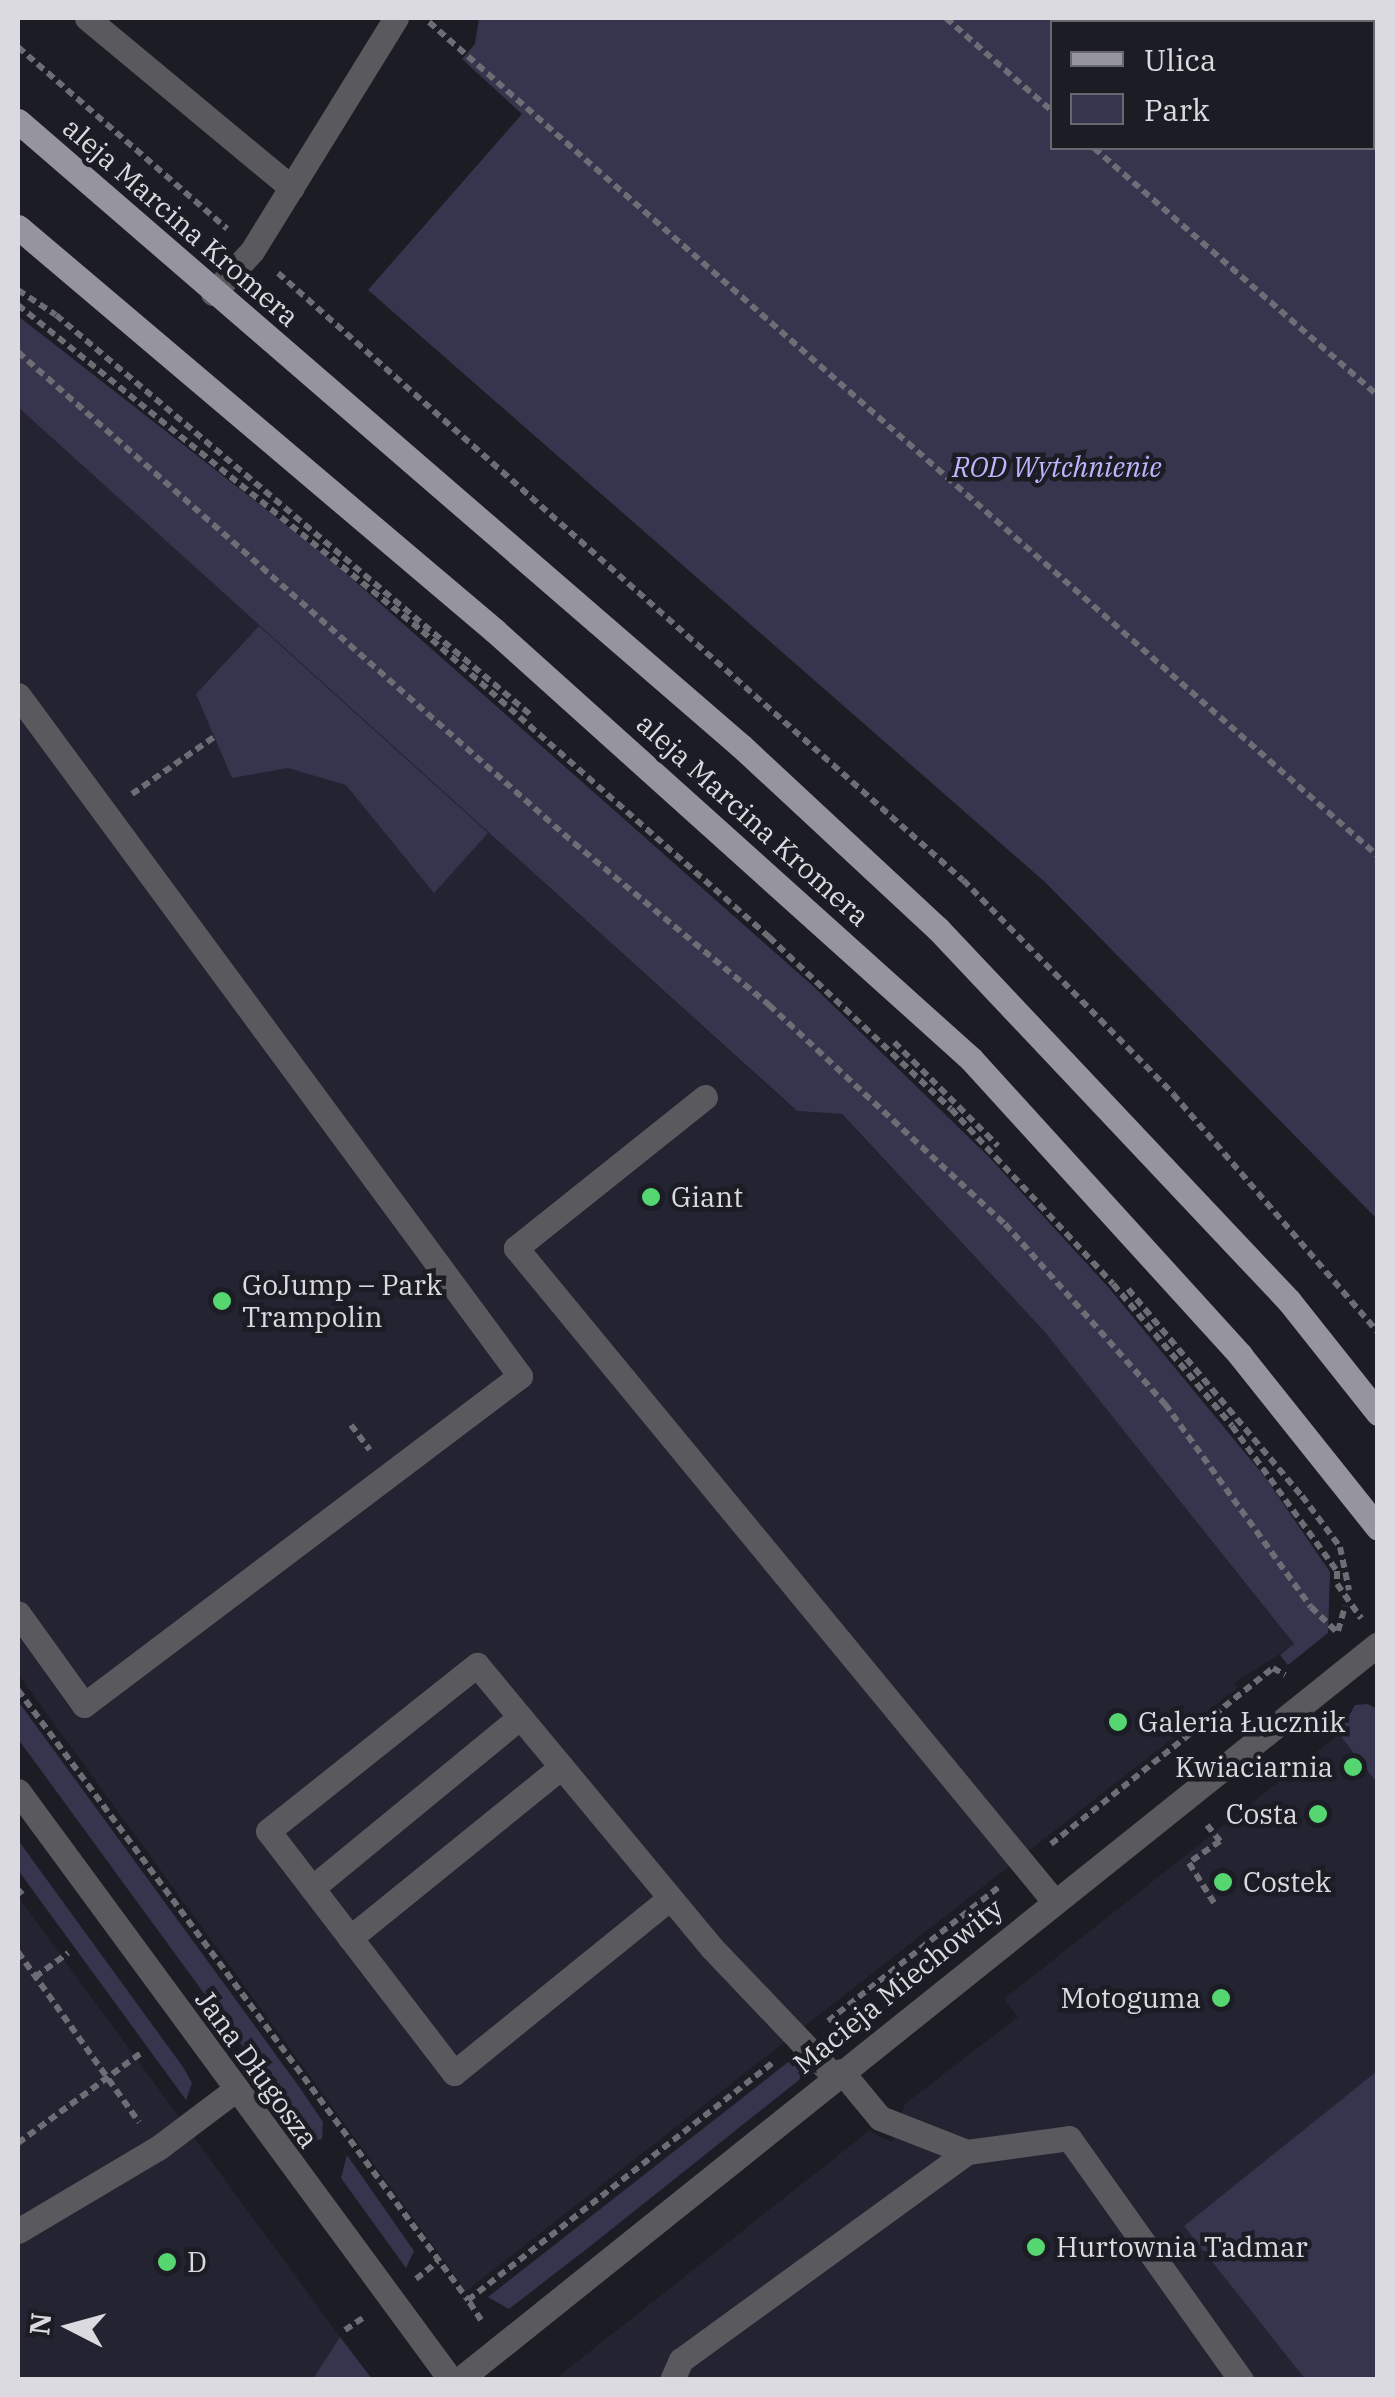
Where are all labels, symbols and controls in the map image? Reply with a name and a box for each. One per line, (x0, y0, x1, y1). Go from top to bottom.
legend (1050, 20, 1375, 150)
text: Ulica (1144, 40, 1216, 79)
text: Park (1144, 90, 1210, 129)
street label: aleja Marcina Kromera (56, 111, 306, 333)
park label: ROD Wytchnienie (952, 450, 1162, 484)
street label: aleja Marcina Kromera (630, 707, 876, 933)
place label: Giant (671, 1180, 743, 1214)
marker: Giant (640, 1186, 662, 1208)
place label: GoJump – Park Trampolin (242, 1268, 442, 1334)
marker: GoJump – Park Trampolin (211, 1290, 233, 1312)
place label: Galeria Łucznik (1138, 1705, 1346, 1739)
marker: Galeria Łucznik (1107, 1711, 1129, 1733)
place label: Kwiaciarnia (1175, 1750, 1333, 1784)
marker: Kwiaciarnia (1342, 1756, 1364, 1778)
place label: Costa (1226, 1797, 1298, 1831)
marker: Costa (1307, 1803, 1329, 1825)
place label: Costek (1243, 1865, 1331, 1899)
marker: Costek (1212, 1871, 1234, 1893)
street label: Macieja Miechowity (787, 1891, 1009, 2081)
place label: Motoguma (1061, 1981, 1201, 2015)
street label: Jana Długosza (189, 1984, 325, 2154)
marker: Motoguma (1210, 1987, 1232, 2009)
place label: Hurtownia Tadmar (1056, 2230, 1308, 2264)
marker: Hurtownia Tadmar (1025, 2236, 1047, 2258)
place label: D (187, 2245, 207, 2279)
marker: D (156, 2251, 178, 2273)
north arrow (20, 2277, 120, 2377)
text: N (20, 2311, 59, 2337)

